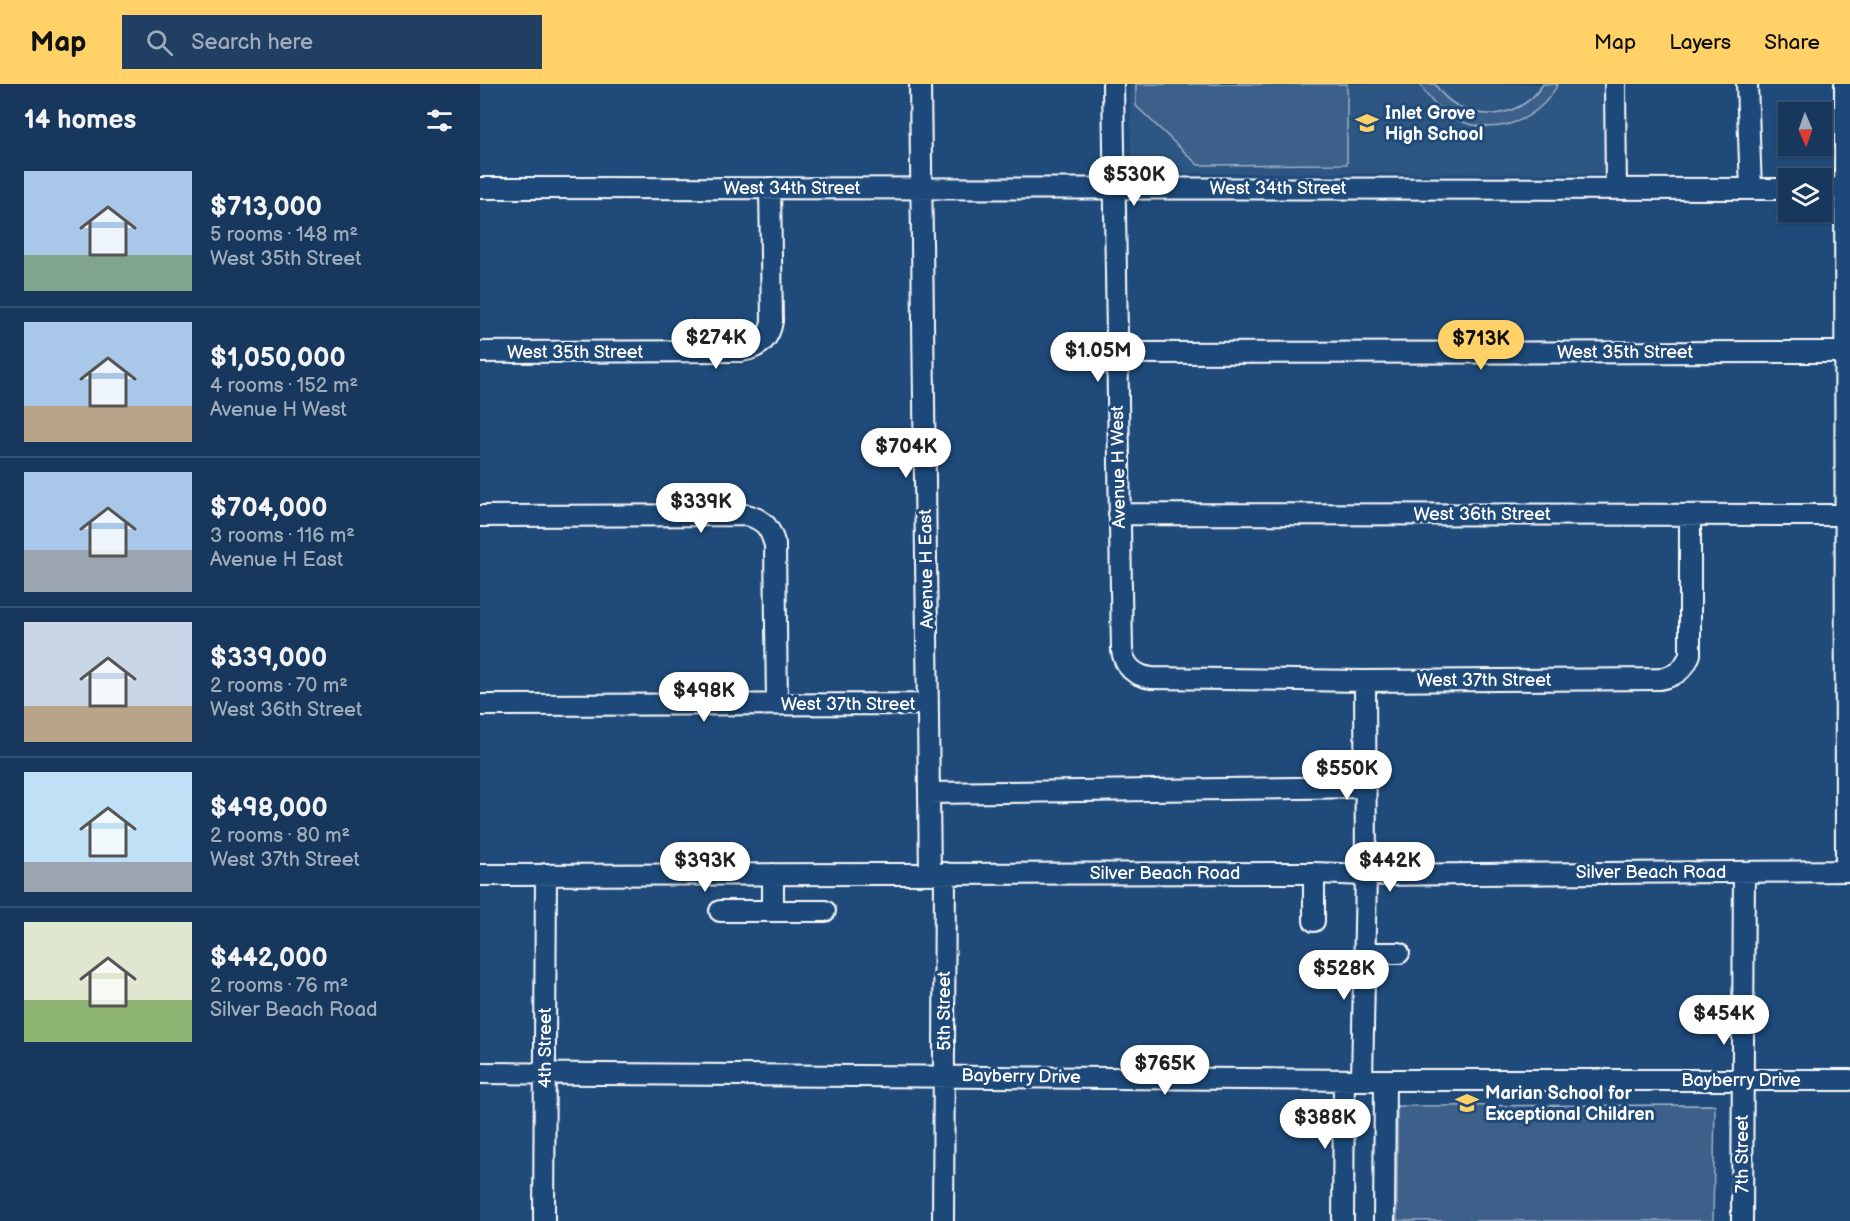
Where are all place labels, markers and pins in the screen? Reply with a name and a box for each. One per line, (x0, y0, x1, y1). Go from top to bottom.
place label: Inlet Grove High School (1385, 103, 1483, 145)
school or university icon: Inlet Grove High School (1354, 110, 1380, 136)
pin: $530K (1092, 156, 1176, 207)
pin: $274K (674, 319, 758, 370)
pin: $713K (1439, 320, 1523, 371)
pin: $1.05M (1049, 332, 1147, 383)
pin: $704K (864, 428, 948, 479)
pin: $339K (659, 483, 743, 534)
pin: $498K (662, 672, 746, 723)
pin: $550K (1305, 750, 1389, 801)
pin: $393K (663, 842, 747, 893)
pin: $442K (1348, 842, 1432, 893)
pin: $528K (1302, 950, 1386, 1001)
pin: $454K (1682, 995, 1766, 1046)
pin: $765K (1123, 1045, 1207, 1096)
place label: Marian School for Exceptional Children (1485, 1083, 1655, 1125)
school or university icon: Marian School for Exceptional Children (1454, 1090, 1480, 1116)
pin: $388K (1283, 1099, 1367, 1150)

